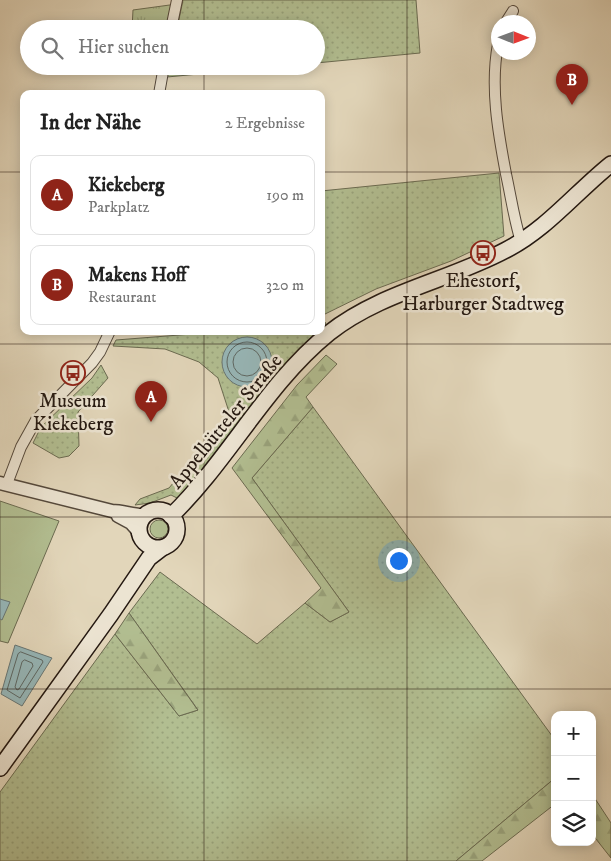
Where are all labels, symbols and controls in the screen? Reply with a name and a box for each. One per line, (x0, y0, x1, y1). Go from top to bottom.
north arrow (491, 15, 536, 60)
search box (20, 20, 325, 75)
icon: search (38, 34, 66, 62)
text: Hier suchen (78, 36, 169, 59)
pin: B (556, 64, 588, 105)
text: In der Nähe (40, 110, 141, 136)
text: 2 Ergebnisse (225, 113, 305, 133)
text: Kiekeberg (88, 174, 164, 197)
text: A (52, 185, 62, 205)
text: 190 m (266, 185, 304, 205)
text: Parkplatz (88, 197, 149, 217)
bus stop icon: Ehestorf, Harburger Stadtweg (470, 240, 496, 266)
text: Makens Hoff (88, 264, 186, 287)
place label: Ehestorf, Harburger Stadtweg (402, 269, 564, 317)
text: B (52, 275, 62, 295)
text: 320 m (266, 275, 304, 295)
text: Restaurant (88, 287, 156, 307)
street label: Appelbütteler Straße (164, 349, 288, 494)
bus stop icon: Museum Kiekeberg (60, 360, 86, 386)
pin: A (135, 381, 167, 422)
place label: Museum Kiekeberg (33, 389, 113, 437)
your location (386, 548, 412, 574)
map controls (551, 711, 596, 846)
button: + (551, 711, 596, 756)
button: − (551, 756, 596, 801)
button: layers (551, 801, 596, 846)

